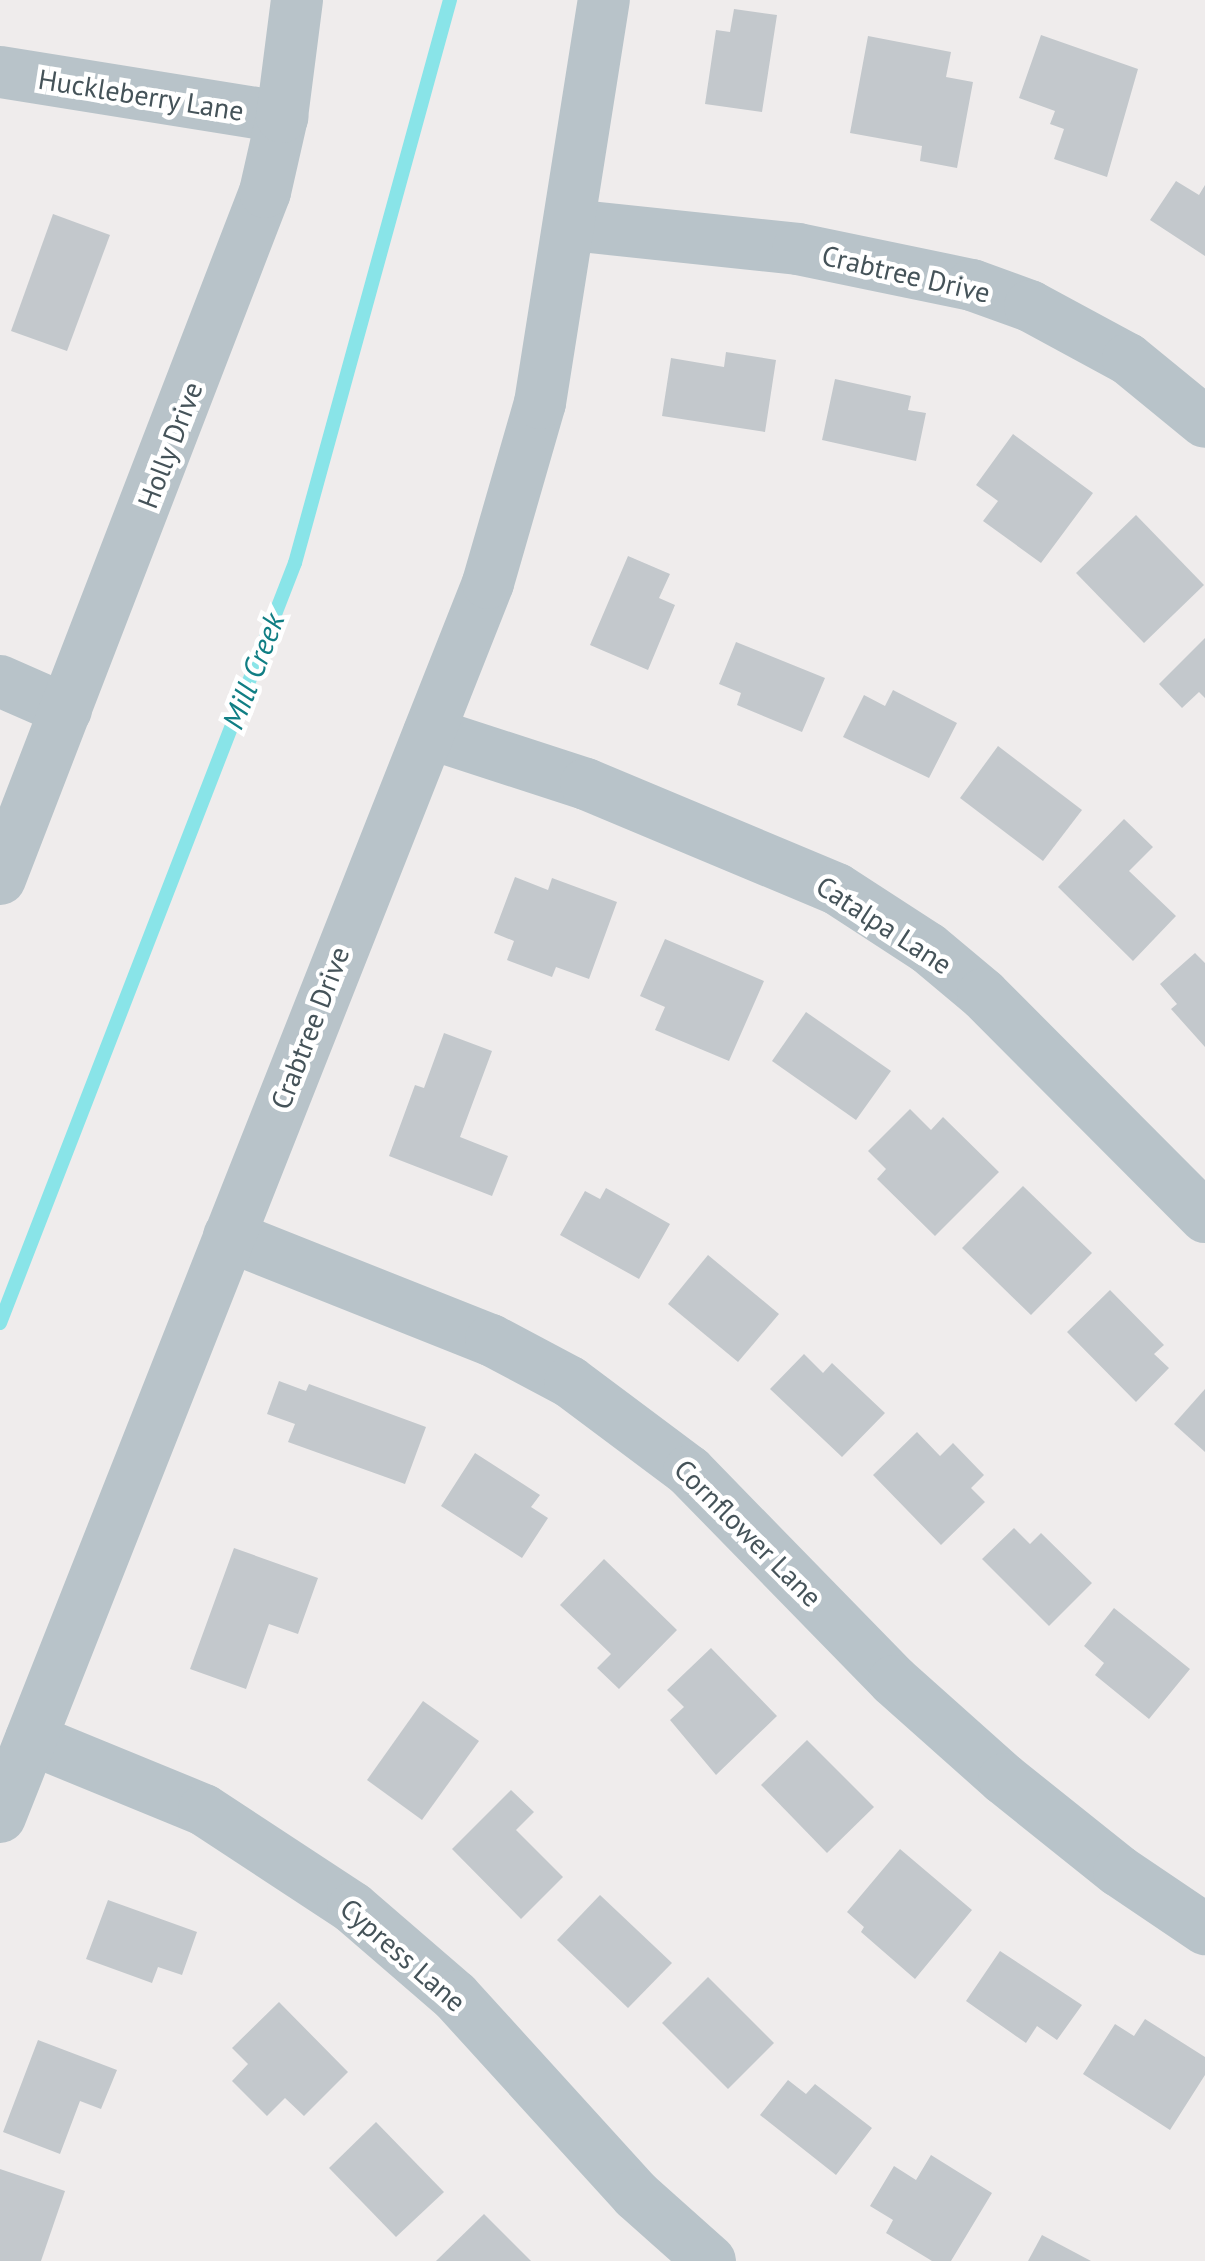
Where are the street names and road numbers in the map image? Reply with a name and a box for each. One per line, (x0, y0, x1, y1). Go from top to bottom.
street label: Huckleberry Lane (35, 62, 247, 128)
street label: Crabtree Drive (819, 238, 993, 310)
street label: Holly Drive (130, 377, 210, 513)
street label: Catalpa Lane (810, 869, 958, 981)
street label: Crabtree Drive (264, 942, 356, 1114)
street label: Cornflower Lane (667, 1452, 829, 1614)
street label: Cypress Lane (333, 1891, 473, 2019)

